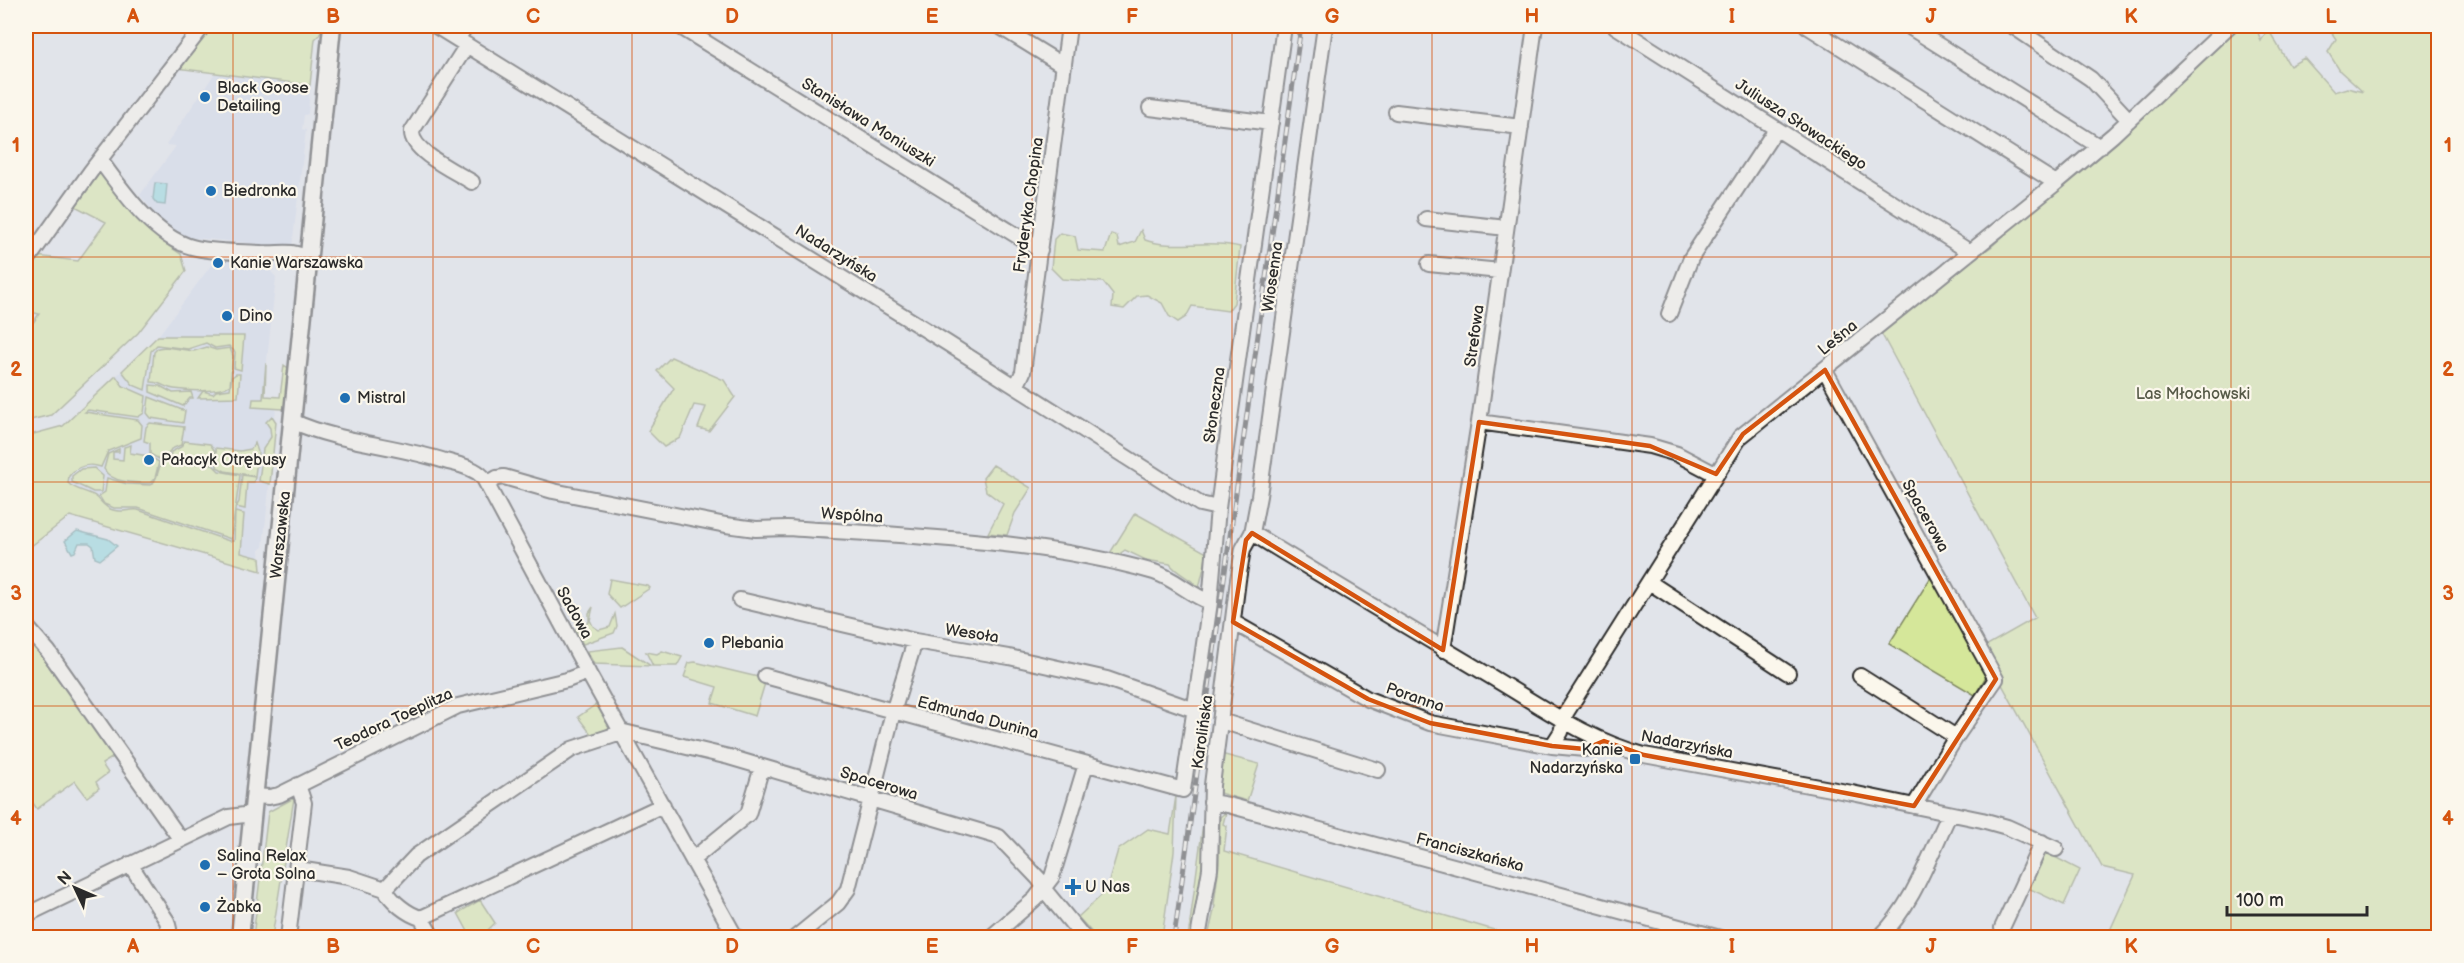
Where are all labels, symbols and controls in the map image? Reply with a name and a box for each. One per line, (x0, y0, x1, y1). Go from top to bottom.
text: A (126, 5, 140, 29)
text: B (326, 5, 340, 29)
text: C (526, 5, 540, 29)
text: D (725, 5, 739, 29)
text: E (926, 5, 939, 29)
text: F (1126, 5, 1138, 29)
text: G (1325, 5, 1340, 29)
text: H (1525, 5, 1539, 29)
text: I (1729, 5, 1735, 29)
text: J (1926, 5, 1938, 29)
text: K (2124, 5, 2138, 29)
text: L (2325, 5, 2337, 29)
street label: Stanisława Moniuszki (798, 74, 938, 172)
street label: Juliusza Słowackiego (1732, 75, 1870, 175)
place label: Black Goose Detailing (217, 79, 309, 116)
marker: Black Goose Detailing (198, 90, 212, 104)
text: 1 (12, 134, 20, 158)
text: 1 (2444, 134, 2452, 158)
street label: Fryderyka Chopina (1010, 136, 1048, 274)
place label: Biedronka (223, 182, 297, 201)
marker: Biedronka (204, 184, 218, 198)
street label: Nadarzyńska (791, 221, 881, 287)
street label: Wiosenna (1259, 240, 1287, 314)
place label: Kanie Warszawska (230, 254, 363, 273)
marker: Kanie Warszawska (211, 256, 225, 270)
street label: Strefowa (1461, 304, 1489, 368)
place label: Dino (239, 307, 273, 326)
marker: Dino (220, 309, 234, 323)
street label: Leśna (1814, 316, 1862, 360)
text: 2 (10, 358, 22, 382)
text: 2 (2442, 358, 2454, 382)
street label: Słoneczna (1200, 366, 1230, 444)
park label: Las Młochowski (2136, 385, 2250, 404)
place label: Mistral (357, 389, 405, 408)
marker: Mistral (338, 391, 352, 405)
place label: Pałacyk Otrębusy (161, 451, 287, 470)
marker: Pałacyk Otrębusy (142, 453, 156, 467)
street label: Spacerowa (1897, 476, 1953, 556)
street label: Warszawska (267, 490, 295, 580)
street label: Wspólna (820, 504, 884, 528)
text: 3 (10, 582, 22, 606)
text: 3 (2442, 582, 2454, 606)
street label: Sadowa (552, 584, 596, 642)
street label: Wesoła (944, 620, 1000, 648)
place label: Plebania (721, 634, 784, 653)
marker: Plebania (702, 636, 716, 650)
street label: Poranna (1383, 679, 1447, 717)
street label: Teodora Toeplitza (332, 684, 456, 756)
street label: Edmunda Dunina (915, 693, 1041, 743)
street label: Karolińska (1188, 694, 1218, 770)
street label: Nadarzyńska (1639, 727, 1735, 763)
place label: Kanie Nadarzyńska (1530, 741, 1623, 778)
marker: Kanie Nadarzyńska (1628, 752, 1642, 766)
street label: Spacerowa (838, 763, 920, 805)
text: 4 (10, 807, 22, 831)
text: 4 (2442, 807, 2454, 831)
street label: Franciszkańska (1414, 829, 1526, 877)
place label: Salina Relax – Grota Solna (217, 847, 315, 884)
north arrow (45, 858, 105, 918)
marker: Salina Relax – Grota Solna (198, 858, 212, 872)
text: N (54, 868, 76, 890)
place label: U Nas (1085, 878, 1130, 897)
scale bar (2227, 879, 2366, 917)
marker: U Nas (1066, 880, 1080, 894)
text: 100 m (2236, 890, 2284, 911)
place label: Żabka (216, 896, 262, 917)
marker: Żabka (198, 900, 212, 914)
text: A (126, 935, 140, 959)
text: B (326, 935, 340, 959)
text: C (526, 935, 540, 959)
text: D (725, 935, 739, 959)
text: E (926, 935, 939, 959)
text: F (1126, 935, 1138, 959)
text: G (1325, 935, 1340, 959)
text: H (1525, 935, 1539, 959)
text: I (1729, 935, 1735, 959)
text: J (1926, 935, 1938, 959)
text: K (2124, 935, 2138, 959)
text: L (2325, 935, 2337, 959)

